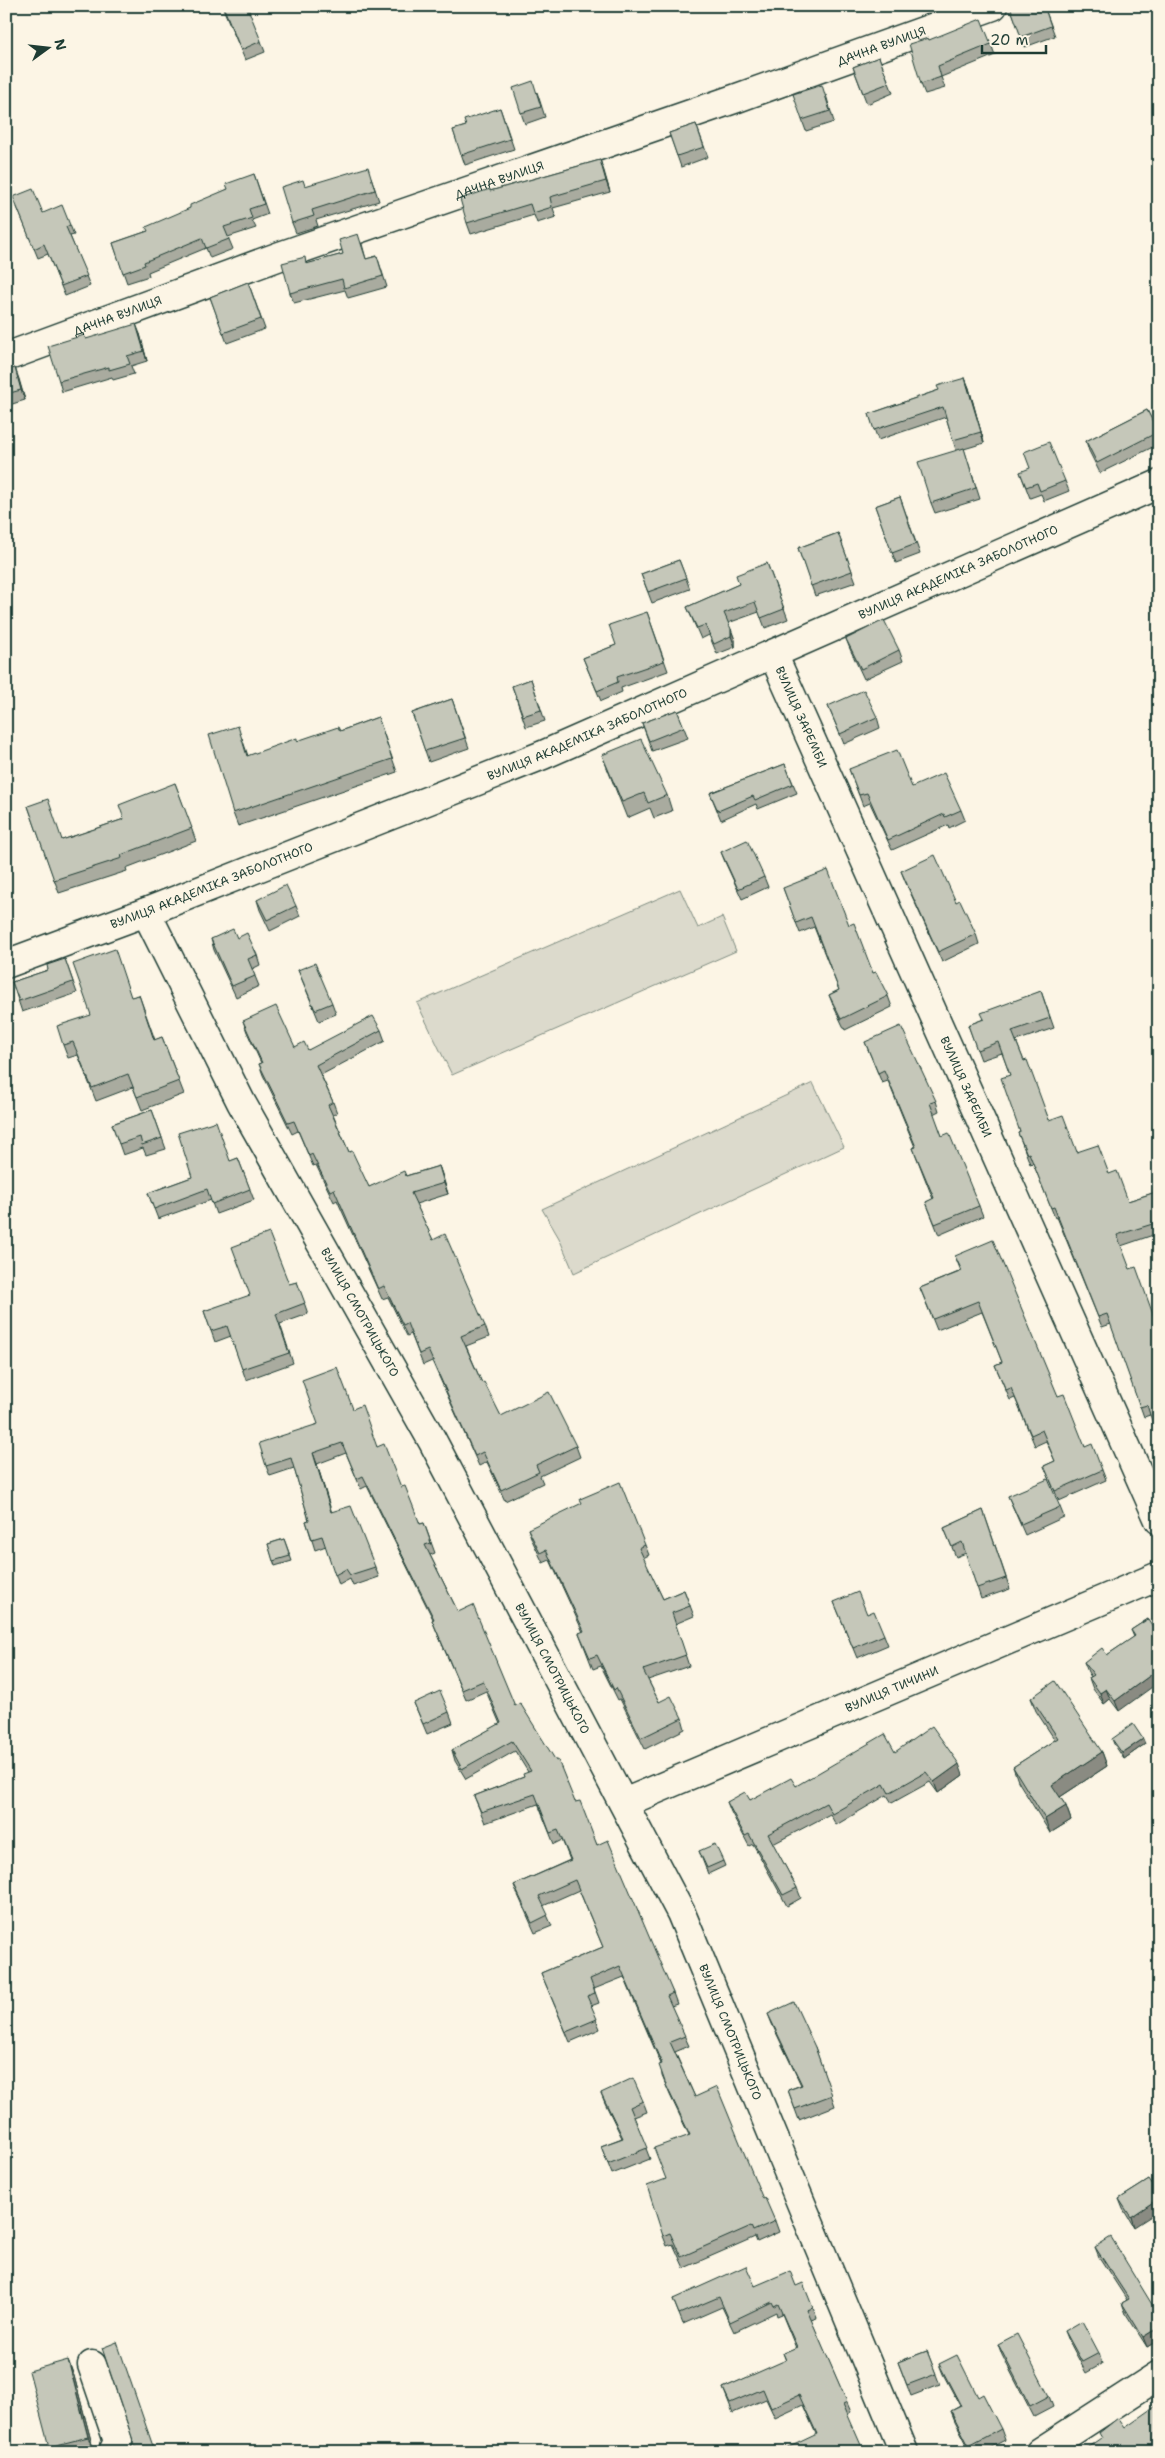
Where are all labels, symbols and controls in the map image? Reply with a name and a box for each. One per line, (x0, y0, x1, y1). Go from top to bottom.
north arrow (22, 22, 72, 72)
scale bar (982, 22, 1046, 54)
street label: ДАЧНА ВУЛИЦЯ (835, 23, 928, 69)
text: 20 m (990, 30, 1029, 50)
text: N (50, 37, 71, 52)
street label: ДАЧНА ВУЛИЦЯ (453, 157, 546, 203)
street label: ДАЧНА ВУЛИЦЯ (71, 292, 164, 339)
street label: ВУЛИЦЯ АКАДЕМІКА ЗАБОЛОТНОГО (856, 521, 1061, 623)
street label: ВУЛИЦЯ ЗАРЕМБИ (772, 664, 831, 770)
street label: ВУЛИЦЯ АКАДЕМІКА ЗАБОЛОТНОГО (485, 684, 690, 784)
street label: ВУЛИЦЯ АКАДЕМІКА ЗАБОЛОТНОГО (108, 839, 315, 933)
street label: ВУЛИЦЯ ЗАРЕМБИ (936, 1034, 995, 1140)
street label: ВУЛИЦЯ СМОТРИЦЬКОГО (317, 1245, 403, 1380)
street label: ВУЛИЦЯ СМОТРИЦЬКОГО (511, 1600, 593, 1737)
street label: ВУЛИЦЯ ТИЧИНИ (843, 1662, 941, 1716)
street label: ВУЛИЦЯ СМОТРИЦЬКОГО (695, 1962, 766, 2102)

